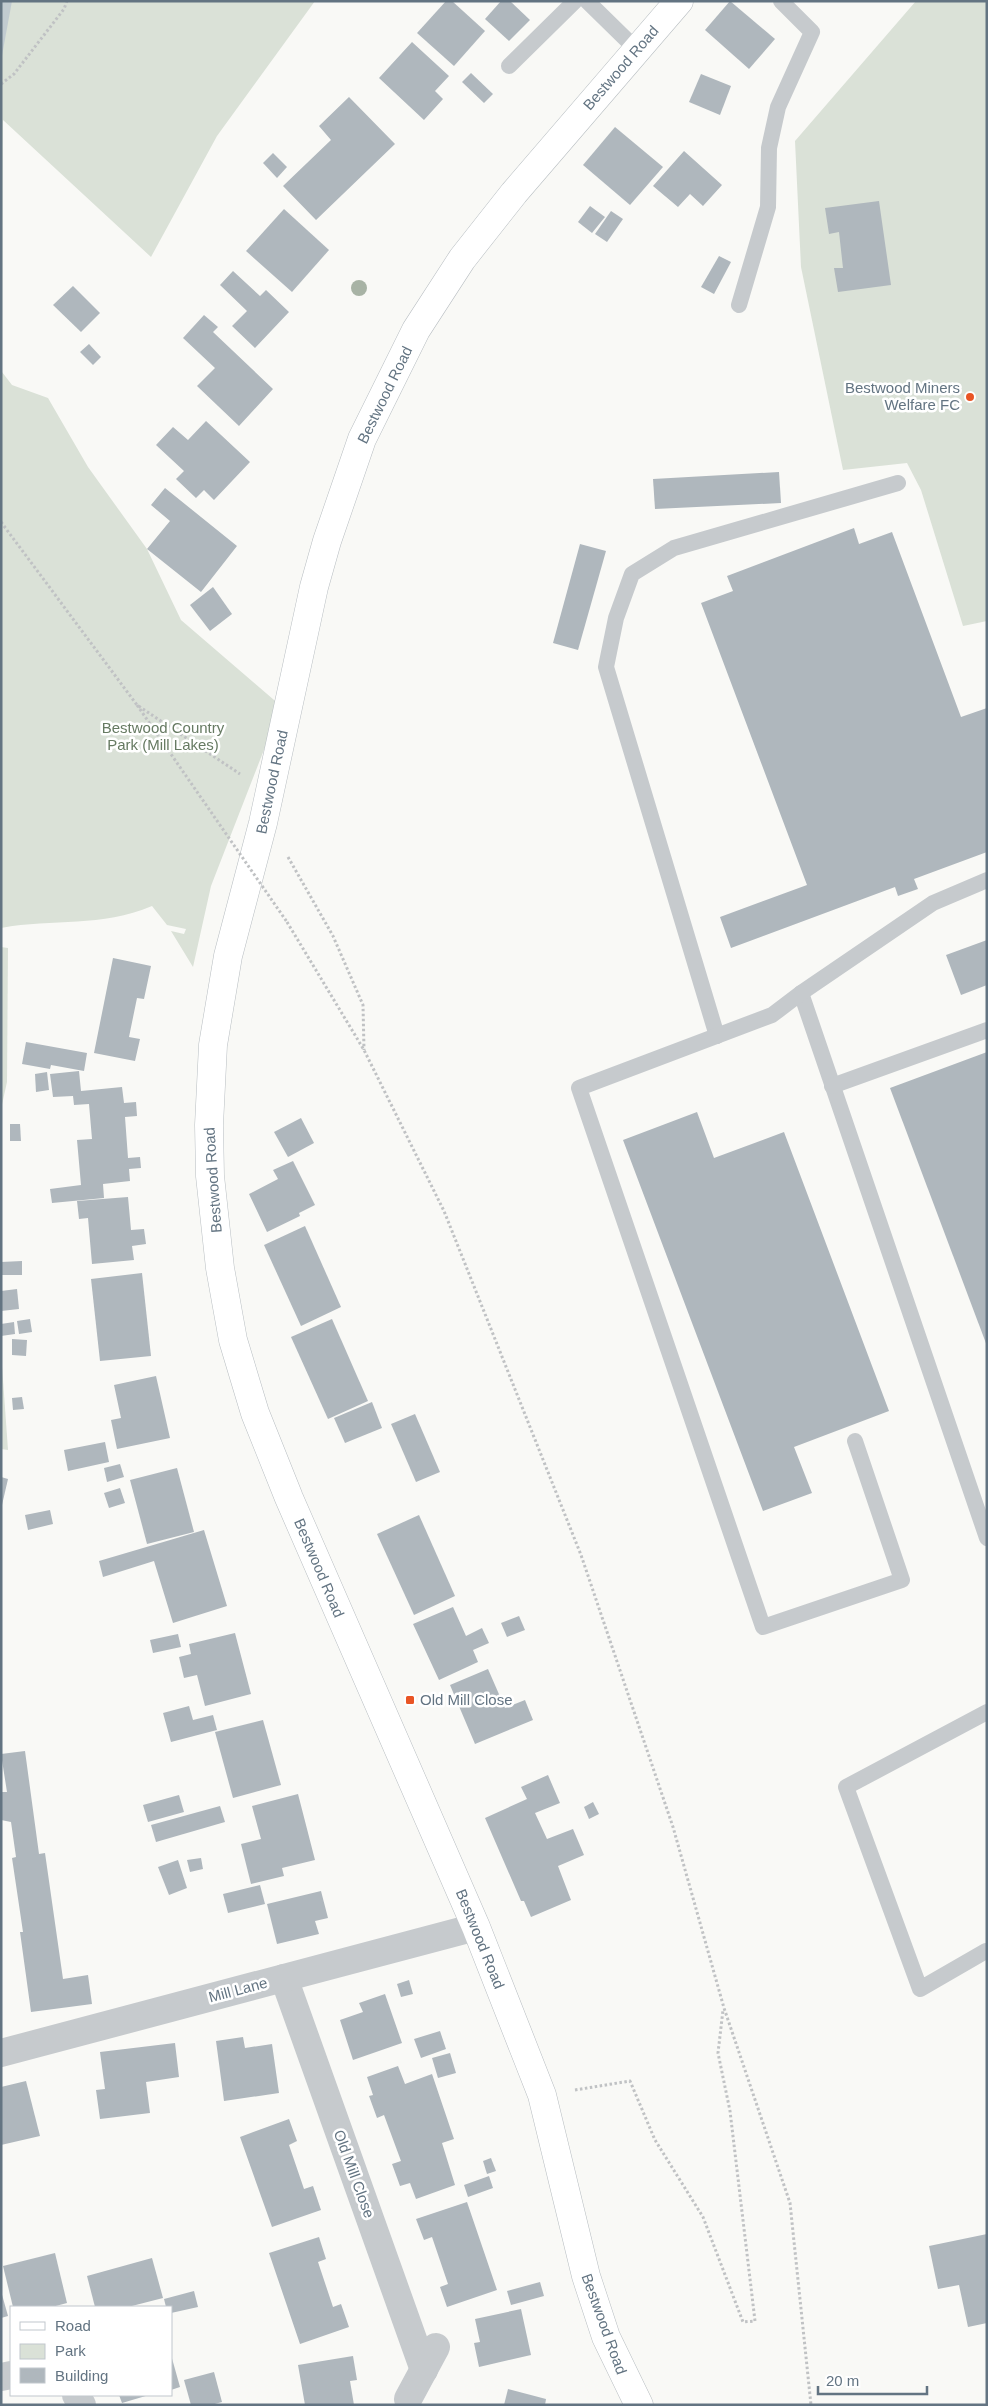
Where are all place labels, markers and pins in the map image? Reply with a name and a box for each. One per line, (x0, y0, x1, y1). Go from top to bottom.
place label: Bestwood Miners Welfare FC (845, 379, 960, 413)
marker: Bestwood Miners Welfare FC (964, 391, 976, 403)
place label: Old Mill Close (420, 1691, 513, 1708)
marker: Old Mill Close (404, 1694, 416, 1706)

